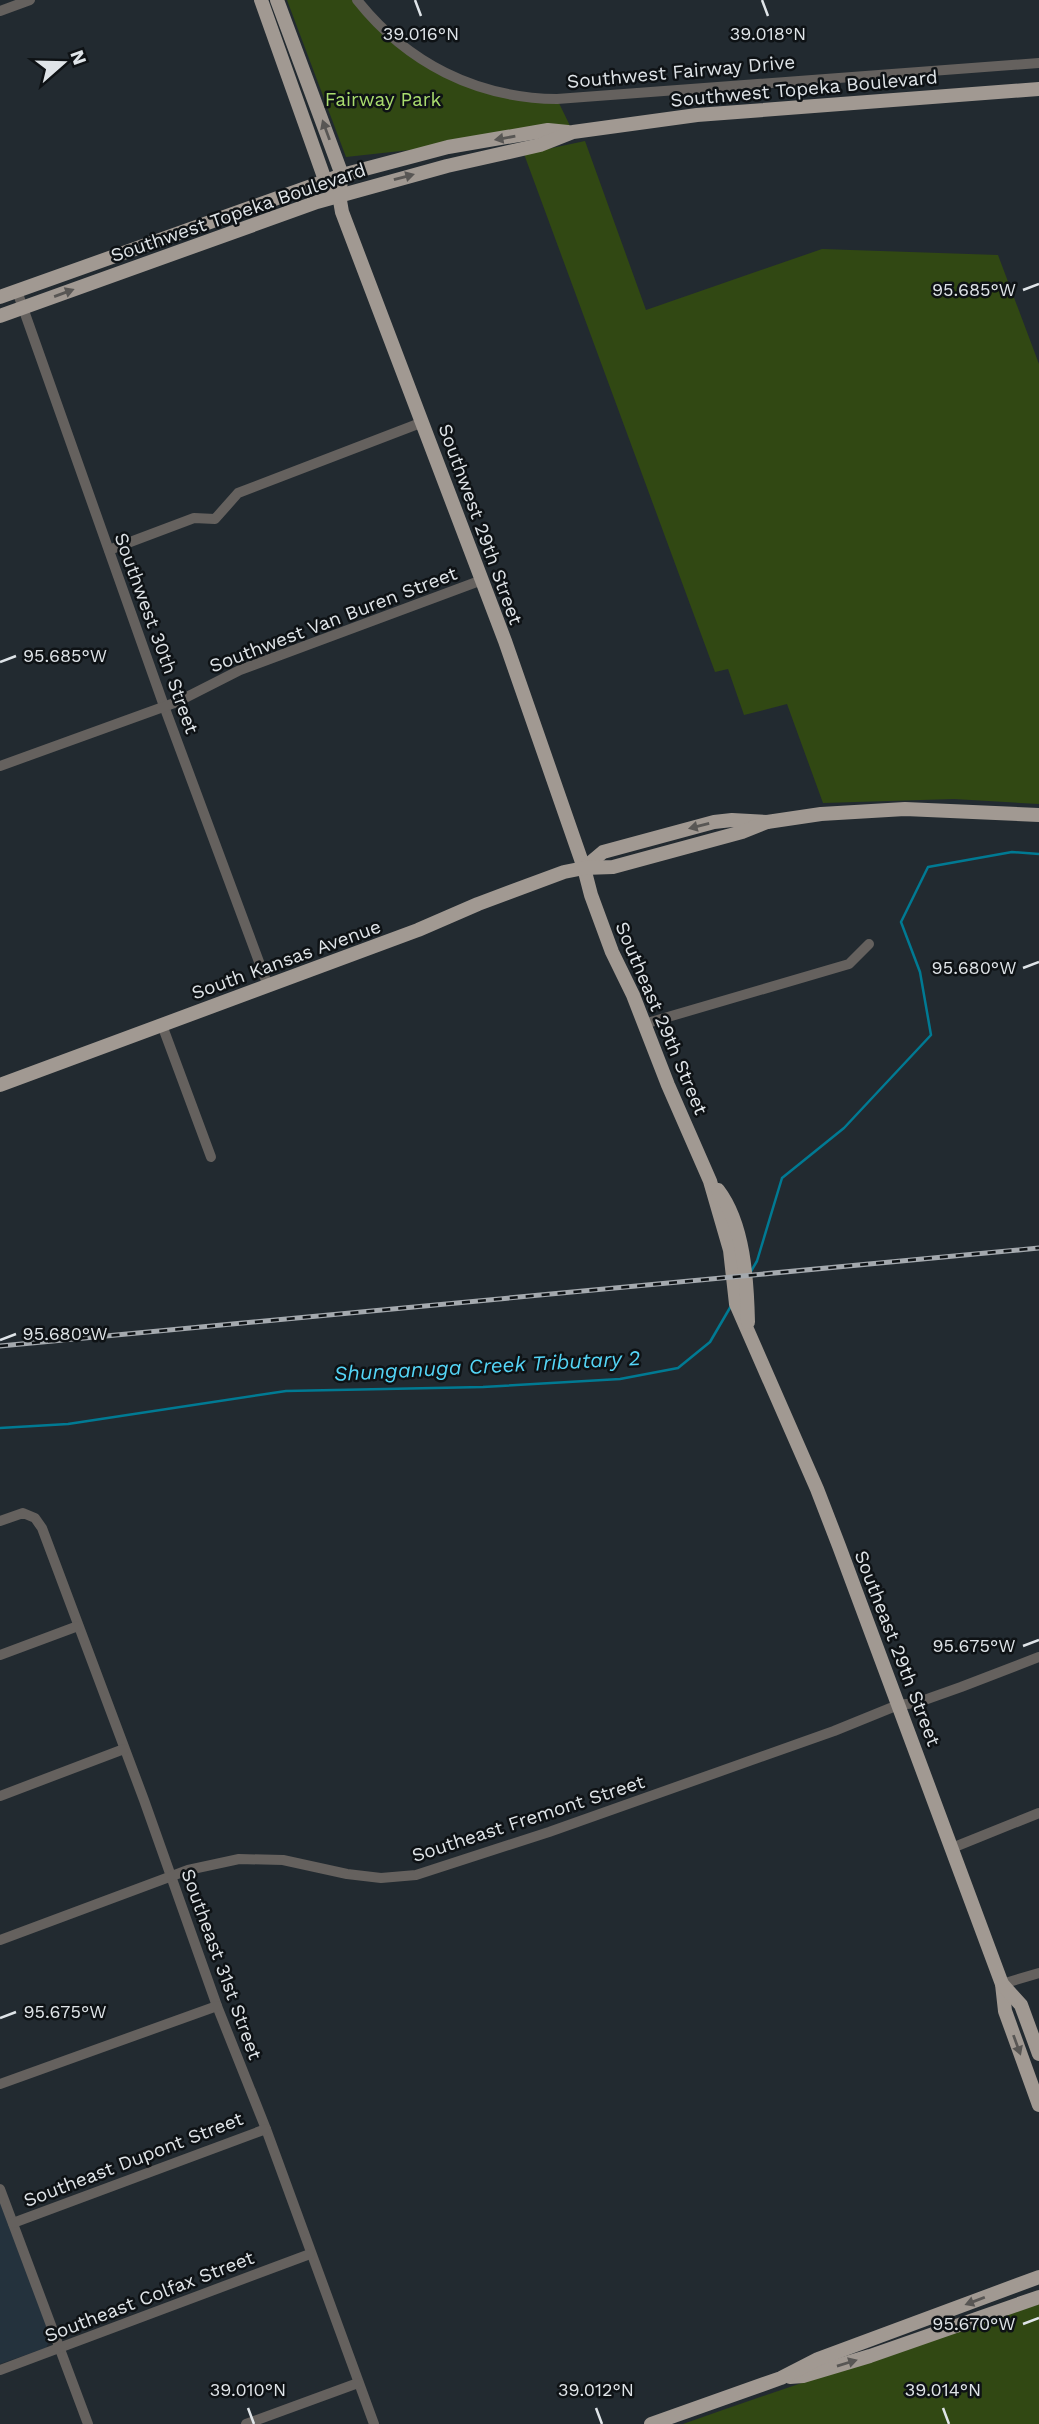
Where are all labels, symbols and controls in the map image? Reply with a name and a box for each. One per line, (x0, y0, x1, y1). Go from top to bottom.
text: 39.016°N (383, 23, 459, 44)
text: 39.018°N (730, 23, 806, 44)
north arrow (28, 28, 98, 98)
text: N (65, 47, 92, 68)
street label: Southwest Fairway Drive (566, 50, 796, 93)
street label: Southwest Topeka Boulevard (669, 65, 939, 112)
park label: Fairway Park (325, 88, 442, 111)
one-way arrow (320, 120, 331, 141)
one-way arrow (494, 133, 516, 144)
street label: Southwest Topeka Boulevard (108, 158, 369, 267)
one-way arrow (394, 172, 415, 182)
text: 95.685°W (932, 279, 1016, 300)
one-way arrow (54, 288, 75, 299)
street label: Southwest 29th Street (433, 421, 528, 628)
street label: Southwest 30th Street (109, 530, 204, 737)
street label: Southwest Van Buren Street (206, 562, 460, 677)
text: 95.685°W (23, 645, 107, 666)
one-way arrow (688, 821, 710, 832)
street label: South Kansas Avenue (188, 914, 384, 1004)
street label: Southeast 29th Street (610, 918, 713, 1118)
text: 95.680°W (932, 957, 1016, 978)
text: 95.680°W (23, 1323, 107, 1344)
water label: Shunganuga Creek Tributary 2 (333, 1345, 641, 1386)
street label: Southeast 29th Street (850, 1547, 945, 1749)
text: 95.675°W (932, 1635, 1016, 1656)
street label: Southeast Fremont Street (409, 1770, 647, 1867)
street label: Southeast 31st Street (176, 1866, 267, 2063)
text: 95.675°W (23, 2001, 107, 2022)
one-way arrow (1012, 2035, 1023, 2056)
street label: Southeast Dupont Street (20, 2107, 246, 2212)
street label: Southeast Colfax Street (41, 2246, 257, 2347)
one-way arrow (964, 2295, 985, 2306)
text: 95.670°W (932, 2313, 1016, 2334)
one-way arrow (837, 2357, 858, 2367)
text: 39.010°N (210, 2379, 286, 2400)
text: 39.012°N (558, 2379, 634, 2400)
text: 39.014°N (905, 2379, 981, 2400)

